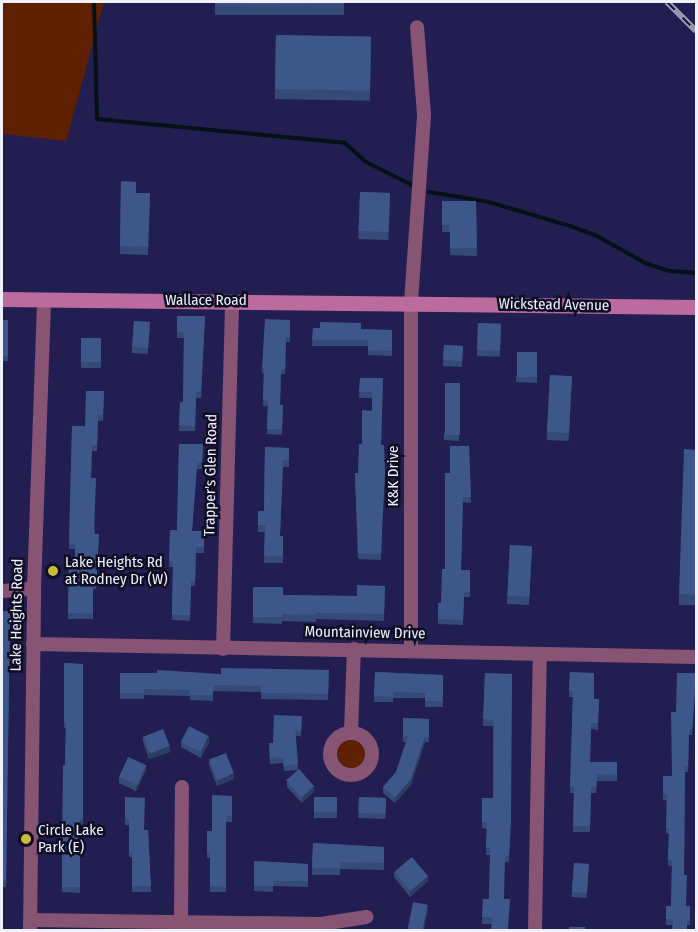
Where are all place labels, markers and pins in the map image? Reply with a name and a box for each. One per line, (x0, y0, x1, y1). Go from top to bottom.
place label: Lake Heights Rd at Rodney Dr (W) (65, 553, 168, 588)
marker: Lake Heights Rd at Rodney Dr (W) (46, 564, 60, 578)
place label: Circle Lake Park (E) (38, 821, 104, 856)
marker: Circle Lake Park (E) (19, 832, 33, 846)

